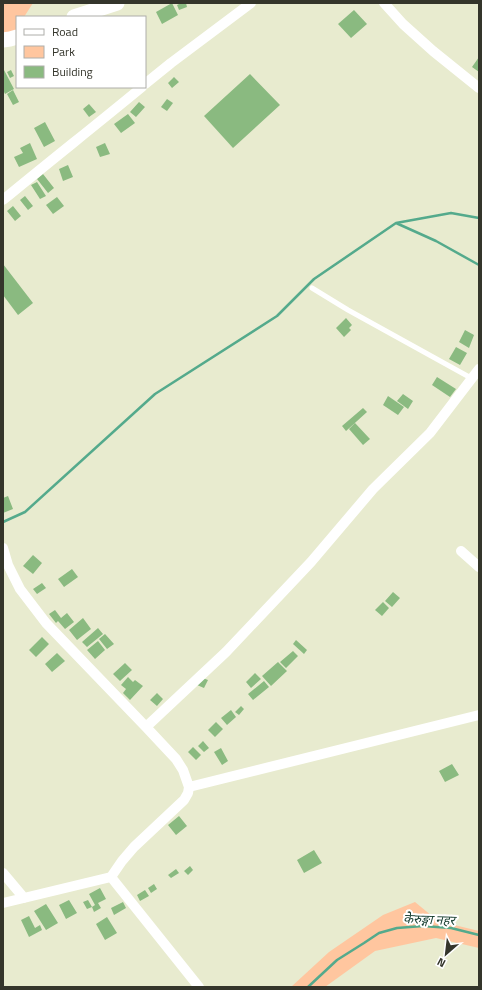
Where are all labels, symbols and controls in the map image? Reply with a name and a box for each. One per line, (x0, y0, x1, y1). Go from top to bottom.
legend (16, 16, 146, 88)
text: Road (52, 22, 78, 41)
text: Park (52, 42, 75, 61)
text: Building (52, 62, 93, 81)
water label: केेरुङ्गा नहर (403, 908, 458, 930)
north arrow (426, 934, 466, 974)
text: N (434, 954, 448, 972)

